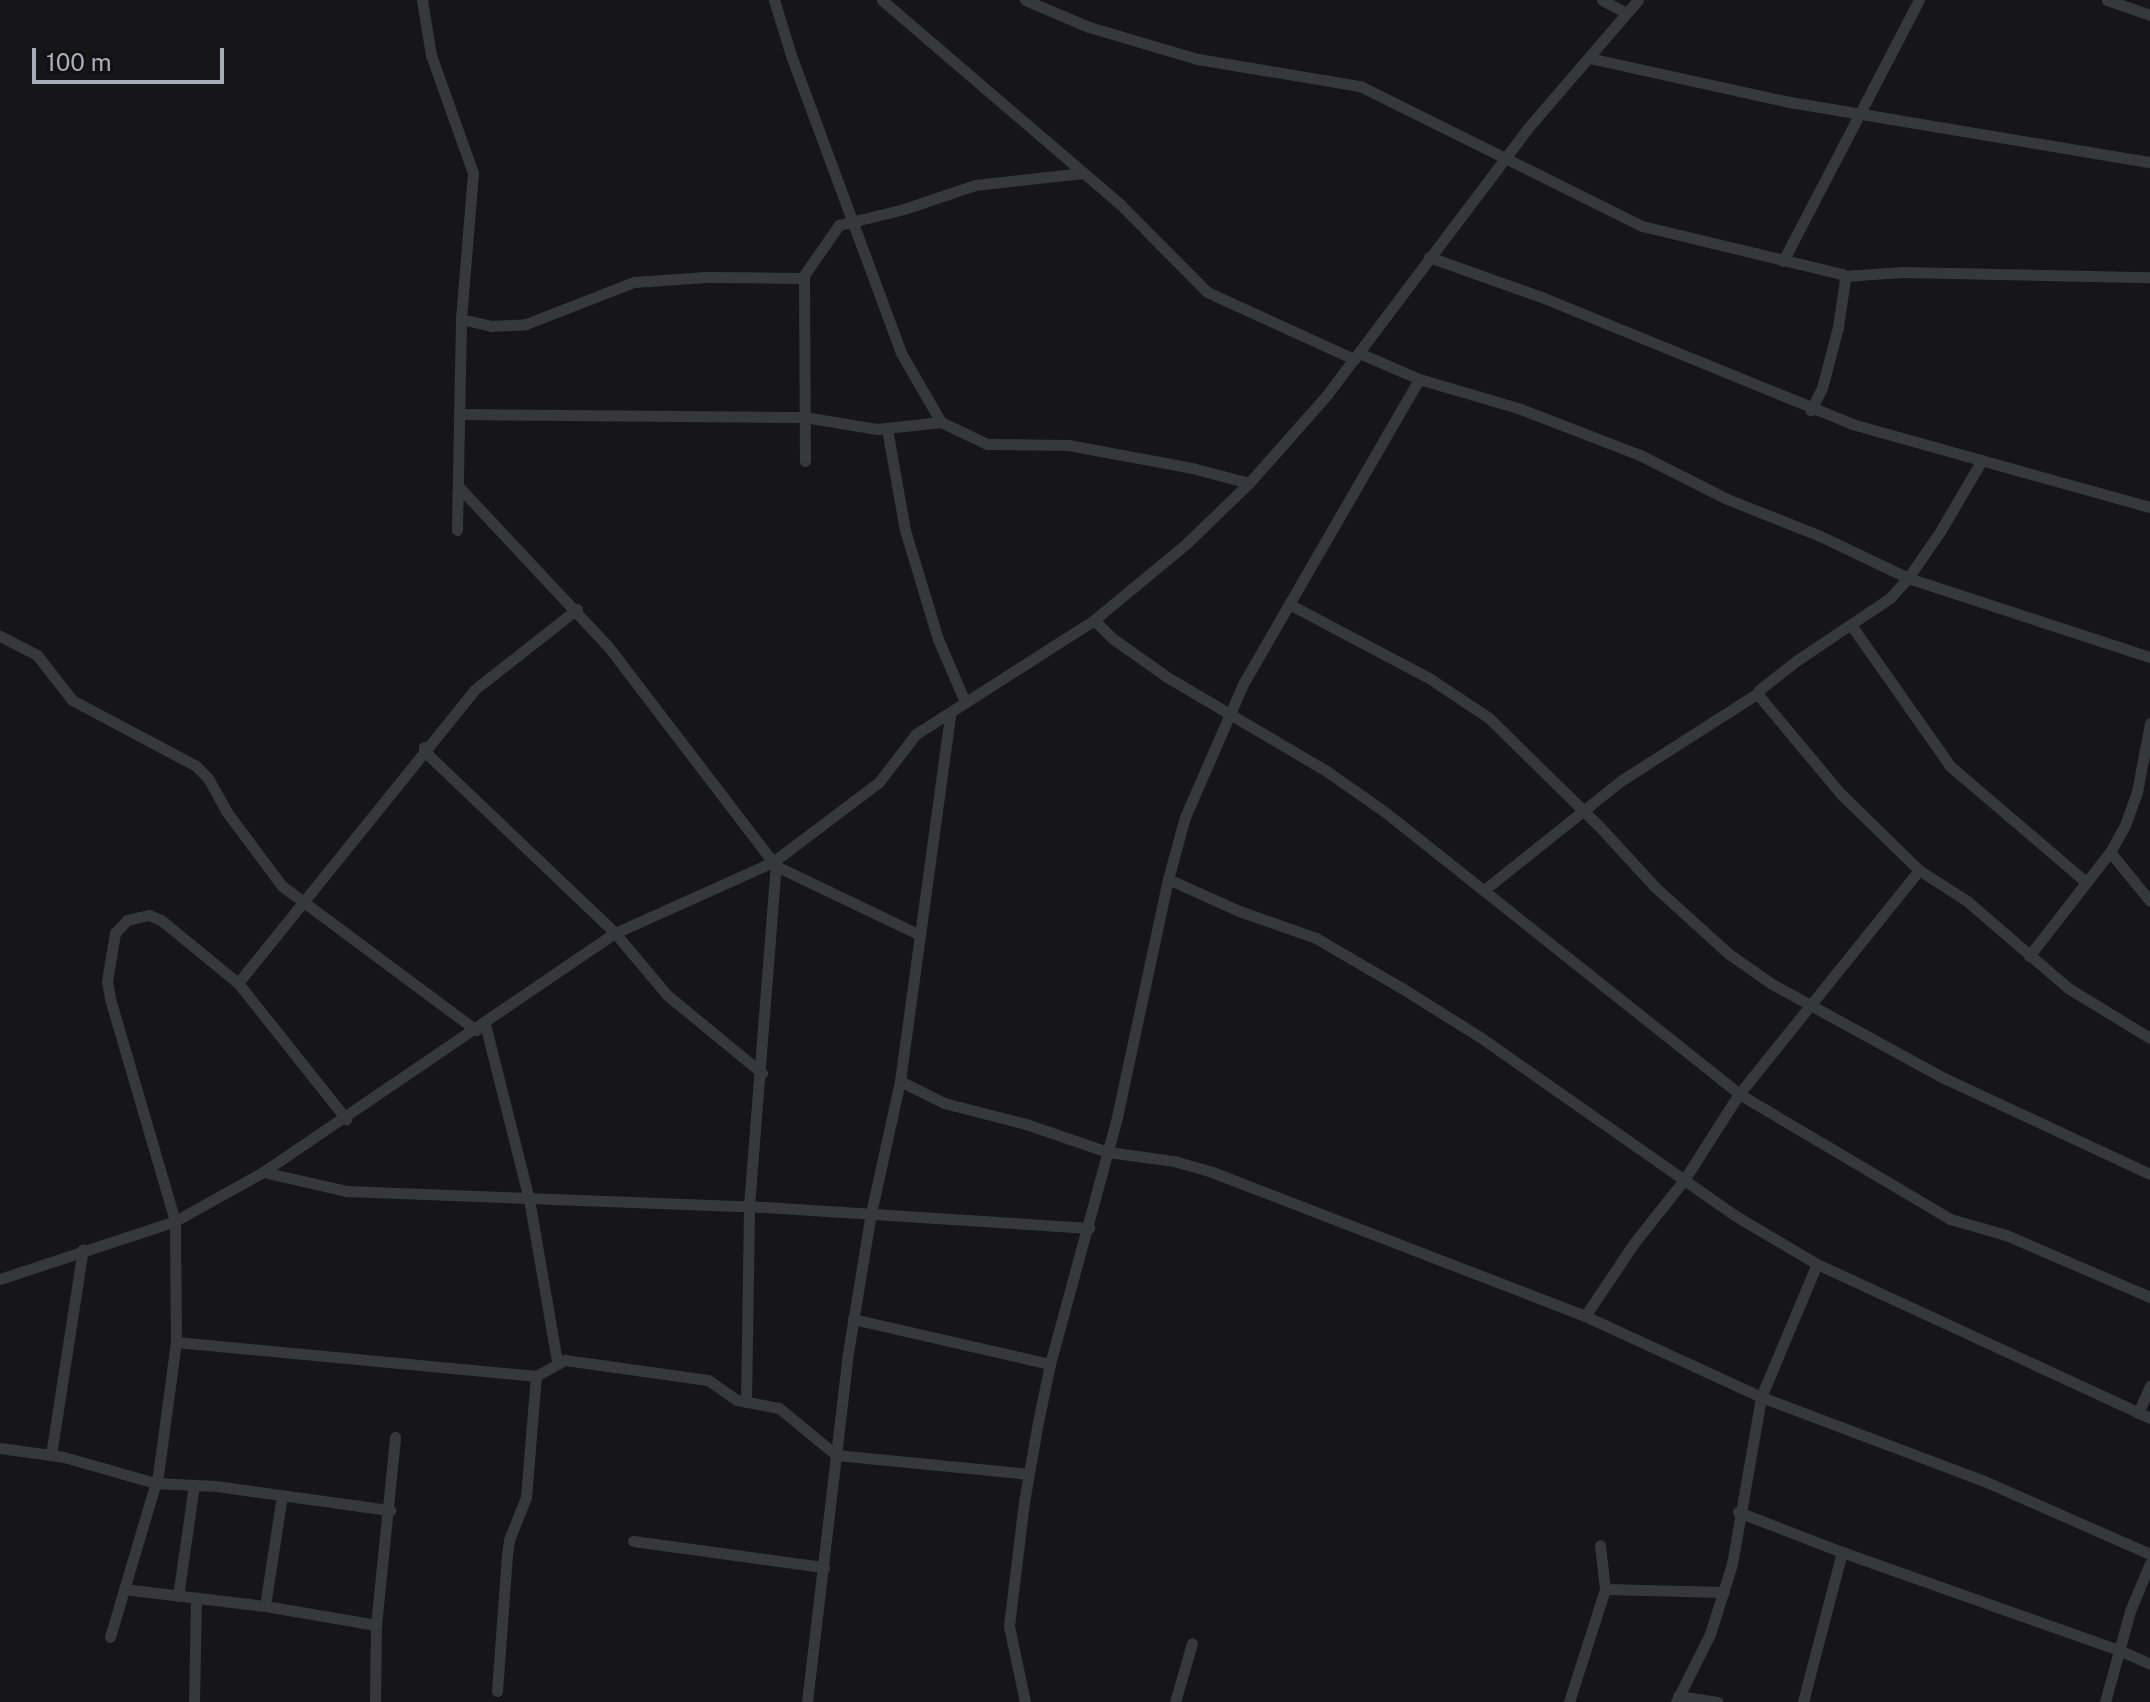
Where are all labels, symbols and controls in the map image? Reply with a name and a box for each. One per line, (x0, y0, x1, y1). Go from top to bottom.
scale bar (36, 32, 228, 82)
text: 100 m (46, 48, 112, 76)

